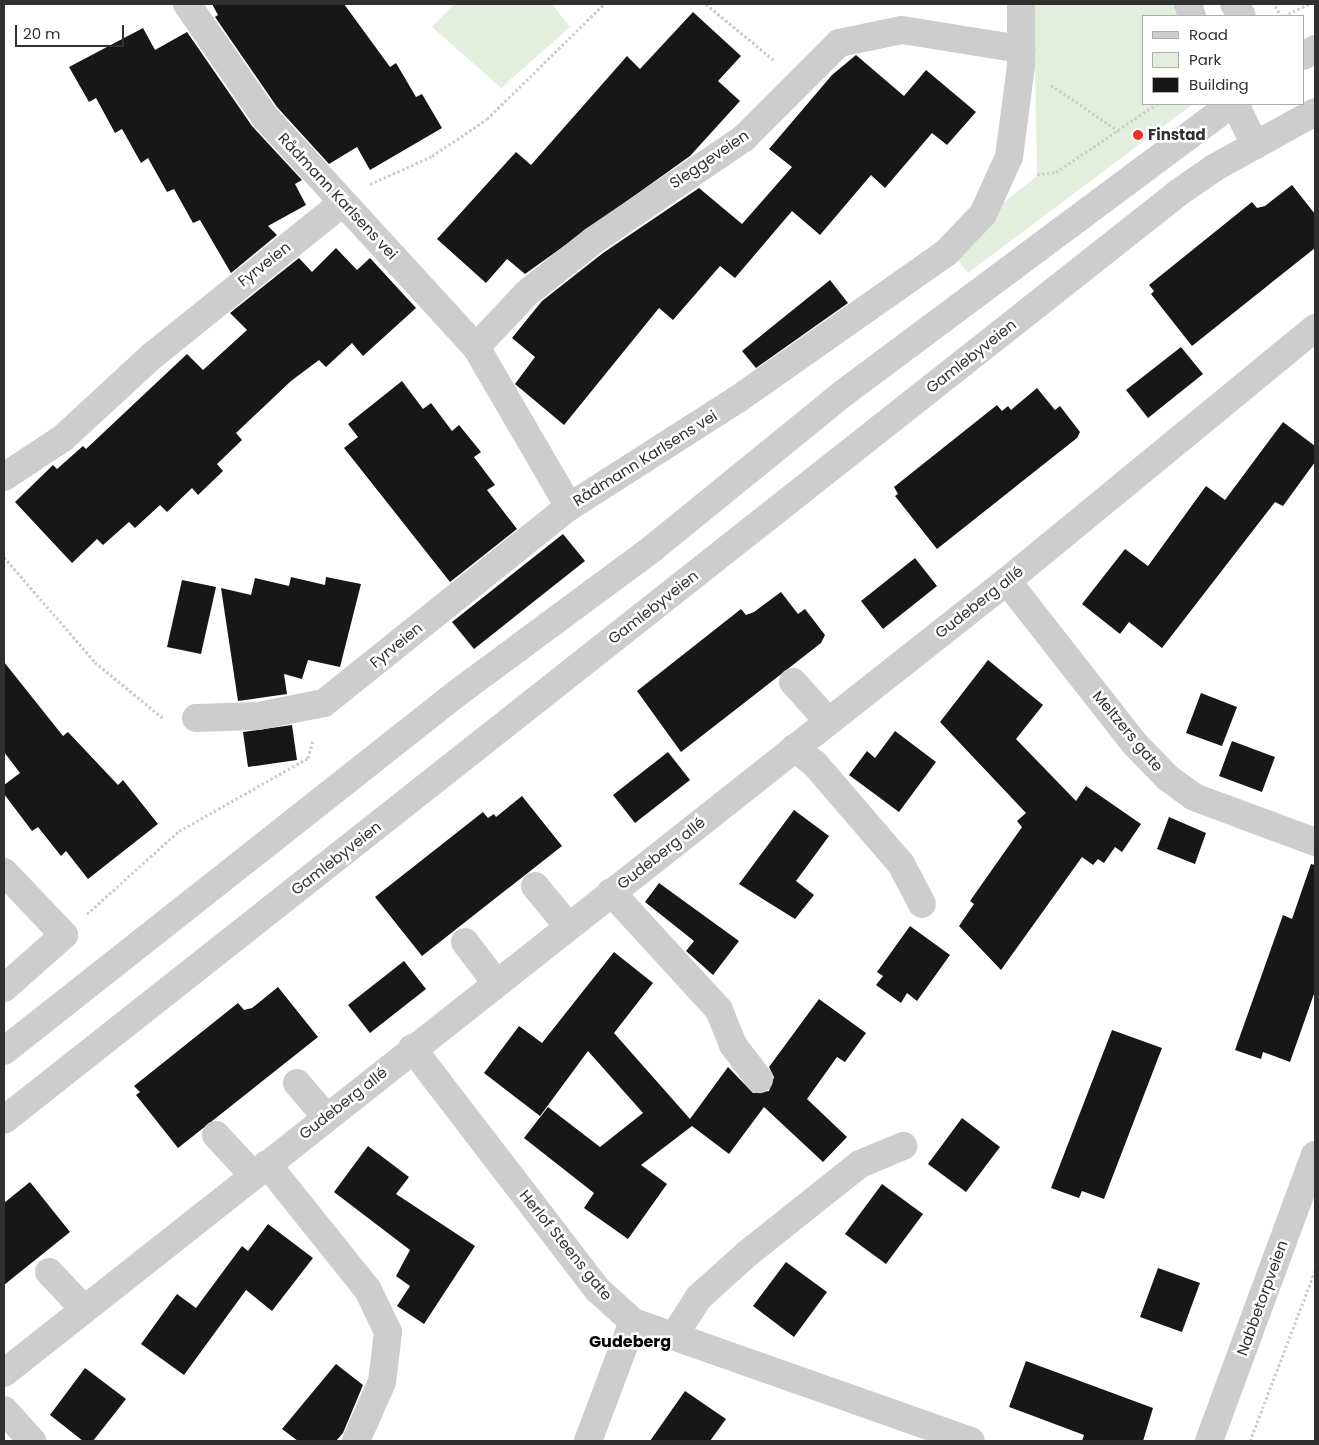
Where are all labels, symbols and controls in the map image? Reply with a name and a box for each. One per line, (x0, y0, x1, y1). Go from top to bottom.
scale bar (18, 15, 126, 47)
legend (1142, 15, 1304, 105)
text: 20 m (23, 23, 61, 44)
text: Road (1189, 24, 1228, 45)
text: Park (1189, 49, 1221, 70)
text: Building (1189, 74, 1249, 95)
street label: Sleggeveien (666, 126, 752, 192)
place label: Finstad (1148, 126, 1206, 144)
street label: Rådmann Karlsens vei (275, 129, 401, 263)
marker: Finstad (1132, 129, 1144, 141)
street label: Fyrveien (234, 238, 294, 290)
street label: Gamlebyveien (922, 315, 1020, 397)
street label: Rådmann Karlsens vei (570, 406, 720, 510)
street label: Gudeberg allé (931, 562, 1027, 642)
street label: Gamlebyveien (604, 566, 702, 648)
street label: Fyrveien (366, 619, 426, 671)
street label: Meltzers gate (1089, 687, 1167, 775)
street label: Gudeberg allé (613, 813, 709, 893)
street label: Gamlebyveien (287, 817, 385, 899)
street label: Gudeberg allé (295, 1063, 391, 1143)
street label: Herlof Steens gate (516, 1186, 616, 1304)
street label: Nabbetorpveien (1233, 1238, 1291, 1358)
district label: Gudeberg (589, 1332, 671, 1352)

